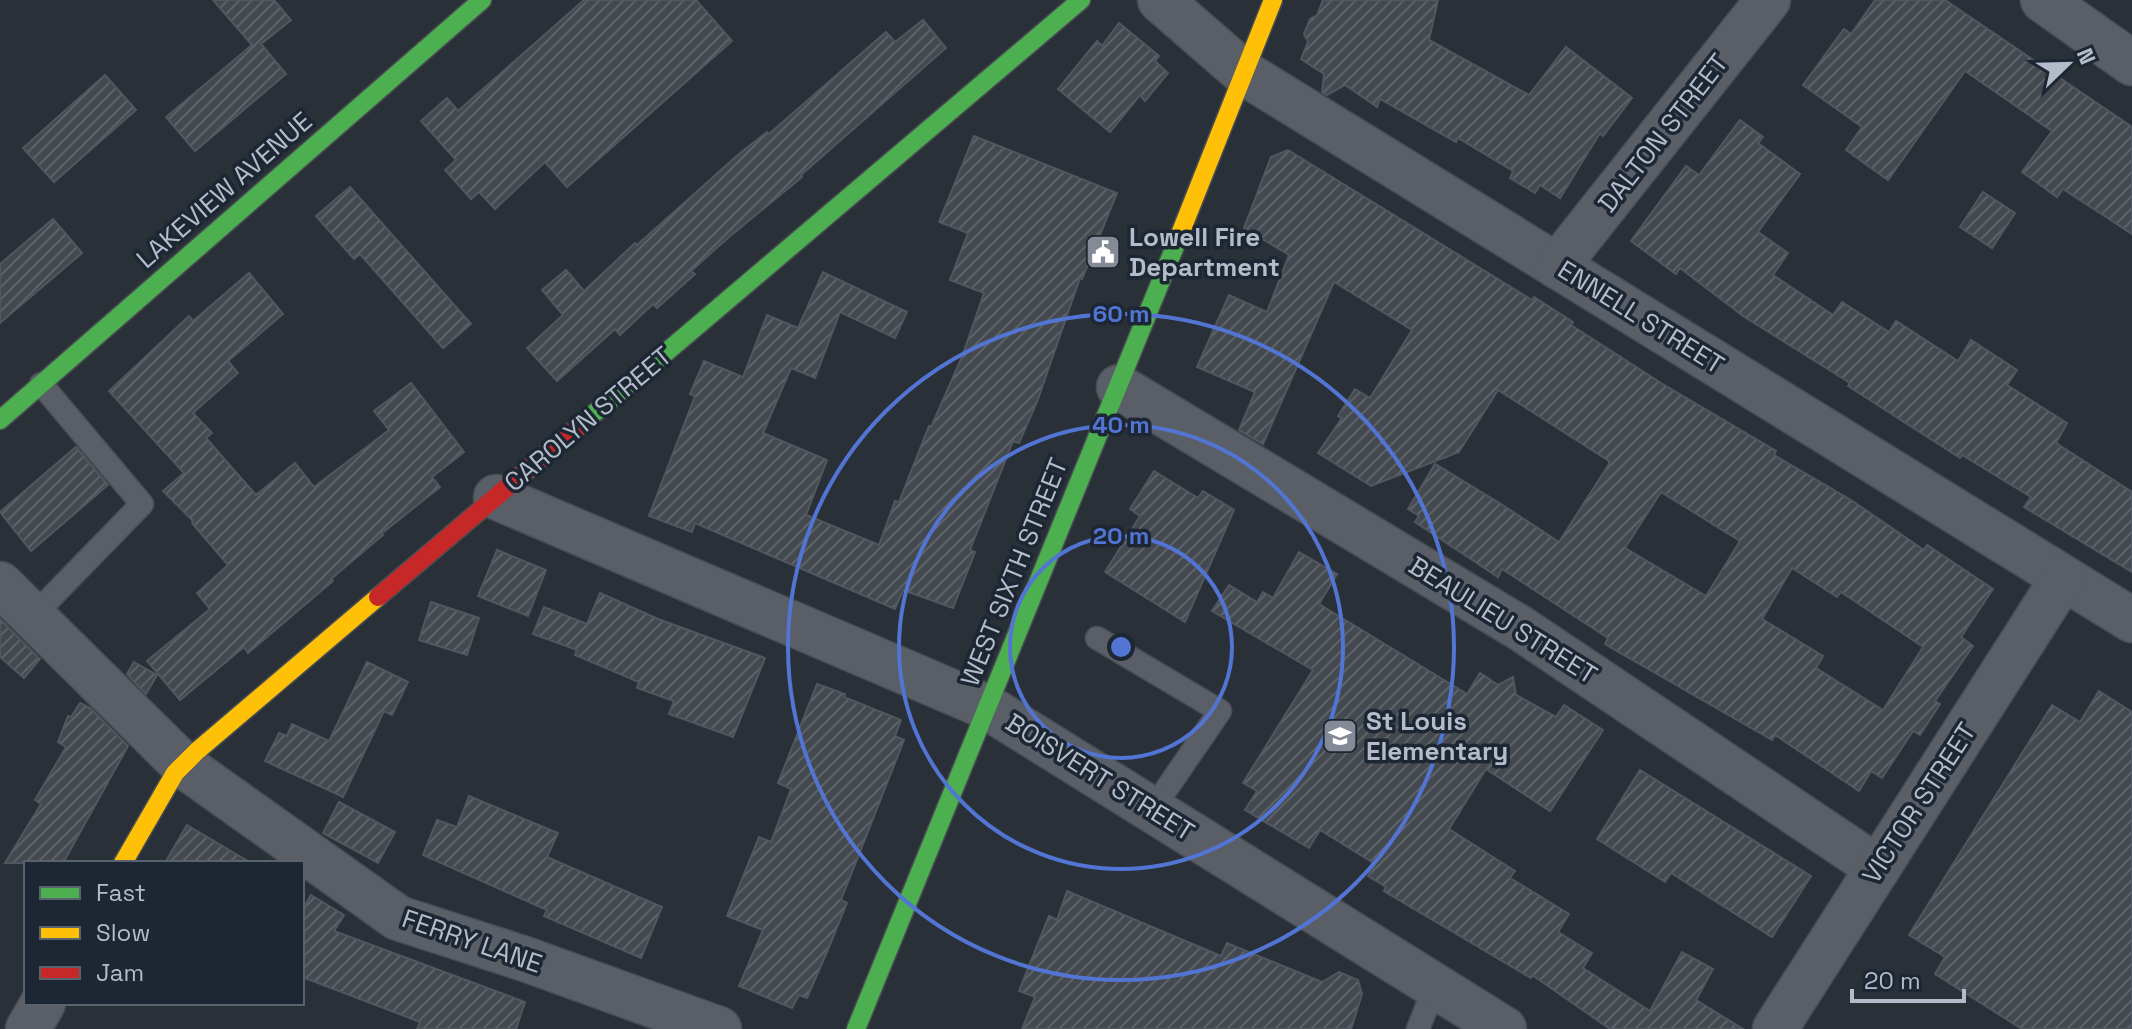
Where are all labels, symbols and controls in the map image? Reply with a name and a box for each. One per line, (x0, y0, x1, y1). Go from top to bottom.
north arrow (2028, 24, 2108, 104)
text: N (2071, 44, 2102, 68)
street label: DALTON STREET (1590, 47, 1736, 219)
street label: LAKEVIEW AVENUE (129, 104, 319, 276)
place label: Lowell Fire Department (1129, 220, 1280, 284)
public building icon: Lowell Fire Department (1084, 233, 1122, 271)
street label: ENNELL STREET (1552, 252, 1730, 382)
text: 60 m (1093, 298, 1149, 329)
street label: CAROLYN STREET (497, 339, 679, 499)
text: 40 m (1092, 409, 1150, 440)
street label: WEST SIXTH STREET (953, 453, 1075, 691)
text: 20 m (1093, 520, 1149, 551)
street label: BEAULIEU STREET (1403, 548, 1603, 692)
centre of rings (1107, 633, 1135, 661)
place label: St Louis Elementary (1366, 704, 1508, 768)
street label: BOISVERT STREET (999, 705, 1201, 849)
street label: VICTOR STREET (1854, 716, 1984, 890)
school or university icon: St Louis Elementary (1321, 717, 1359, 755)
legend (24, 861, 304, 1005)
text: Fast (96, 877, 146, 908)
street label: FERRY LANE (398, 901, 546, 981)
text: Slow (96, 917, 150, 948)
scale bar (1852, 953, 1964, 1003)
text: Jam (96, 957, 144, 988)
text: 20 m (1864, 965, 1921, 996)

